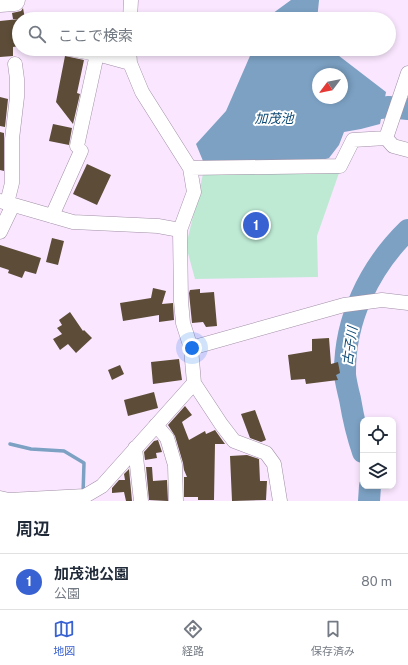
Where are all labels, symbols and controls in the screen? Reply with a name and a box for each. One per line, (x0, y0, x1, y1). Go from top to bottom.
search box (12, 12, 396, 56)
icon: search (26, 23, 48, 45)
text: ここで検索 (58, 27, 133, 44)
north arrow (312, 68, 348, 104)
water label: 加茂池 (254, 111, 295, 126)
pin: 1 (243, 210, 269, 240)
water label: 古子川 (340, 324, 360, 366)
your location (182, 338, 202, 358)
map controls (360, 417, 396, 489)
button: locate (360, 417, 396, 453)
button: layers (360, 453, 396, 489)
text: 周辺 (16, 519, 50, 539)
text: 加茂池公園 (54, 565, 129, 582)
text: 1 (26, 574, 32, 589)
text: 80 m (361, 574, 392, 589)
text: 公園 (54, 586, 80, 601)
tab: 地図 (53, 618, 75, 658)
tab: 経路 (182, 618, 204, 658)
tab: 保存済み (311, 618, 355, 658)

